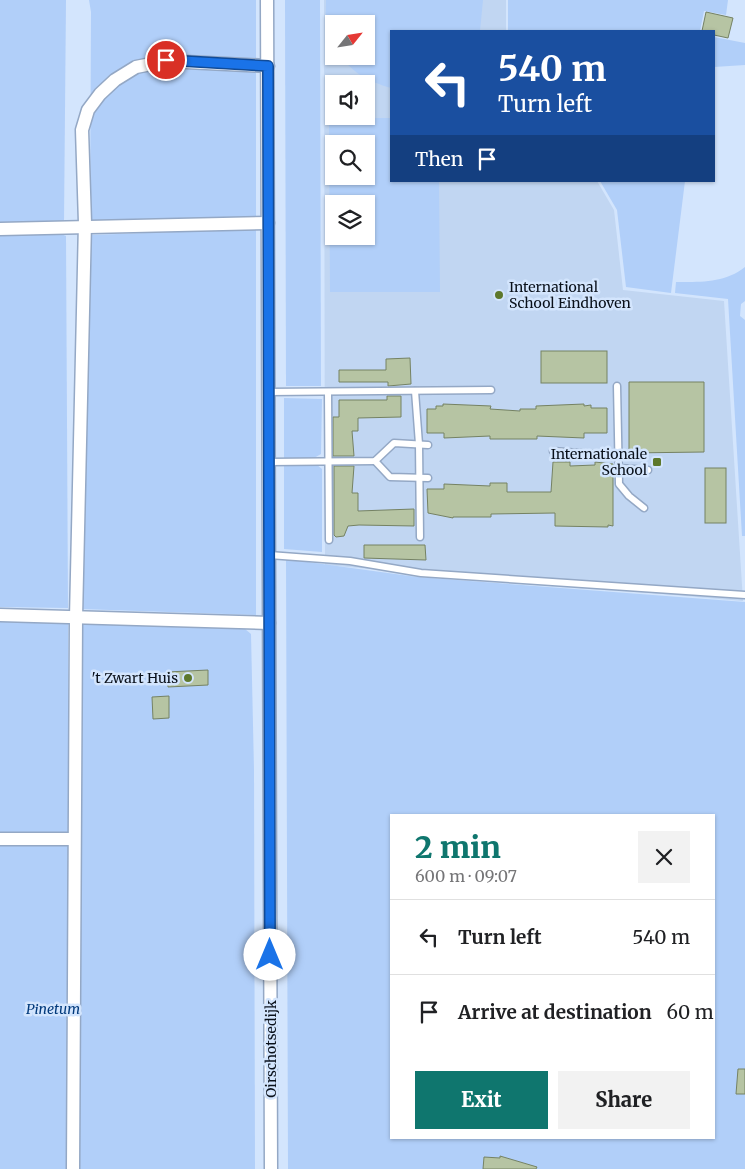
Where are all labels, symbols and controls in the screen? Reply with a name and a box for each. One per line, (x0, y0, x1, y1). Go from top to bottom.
north arrow (325, 15, 375, 65)
map controls (325, 15, 375, 245)
pin (145, 39, 187, 81)
icon: arrive (152, 46, 180, 74)
text: 540 m (498, 47, 606, 91)
icon: left (415, 50, 480, 115)
button: sound (325, 75, 375, 125)
text: Turn left (498, 90, 592, 118)
button: search (325, 135, 375, 185)
icon: arrive (473, 145, 501, 173)
text: Then (415, 147, 463, 171)
button: layers (325, 195, 375, 245)
place label: International School Eindhoven (509, 278, 631, 312)
marker: International School Eindhoven (493, 289, 505, 301)
place label: Internationale School (551, 445, 648, 479)
marker: Internationale School (651, 456, 663, 468)
place label: 't Zwart Huis (92, 669, 178, 687)
marker: 't Zwart Huis (182, 672, 194, 684)
text: 2 min (415, 828, 501, 866)
button: close (638, 831, 690, 883)
text: 600 m · 09:07 (415, 866, 517, 886)
icon: left (415, 923, 443, 951)
text: Turn left (458, 925, 542, 949)
text: 540 m (632, 925, 690, 949)
position arrow (243, 928, 295, 980)
icon: arrive (415, 998, 443, 1026)
park label: Pinetum (26, 1000, 80, 1018)
street label: Oirschotsedijk (262, 1000, 280, 1098)
text: Arrive at destination (458, 1000, 652, 1024)
text: 60 m (667, 1000, 714, 1024)
button: Exit (415, 1071, 548, 1129)
button: Share (558, 1071, 690, 1129)

